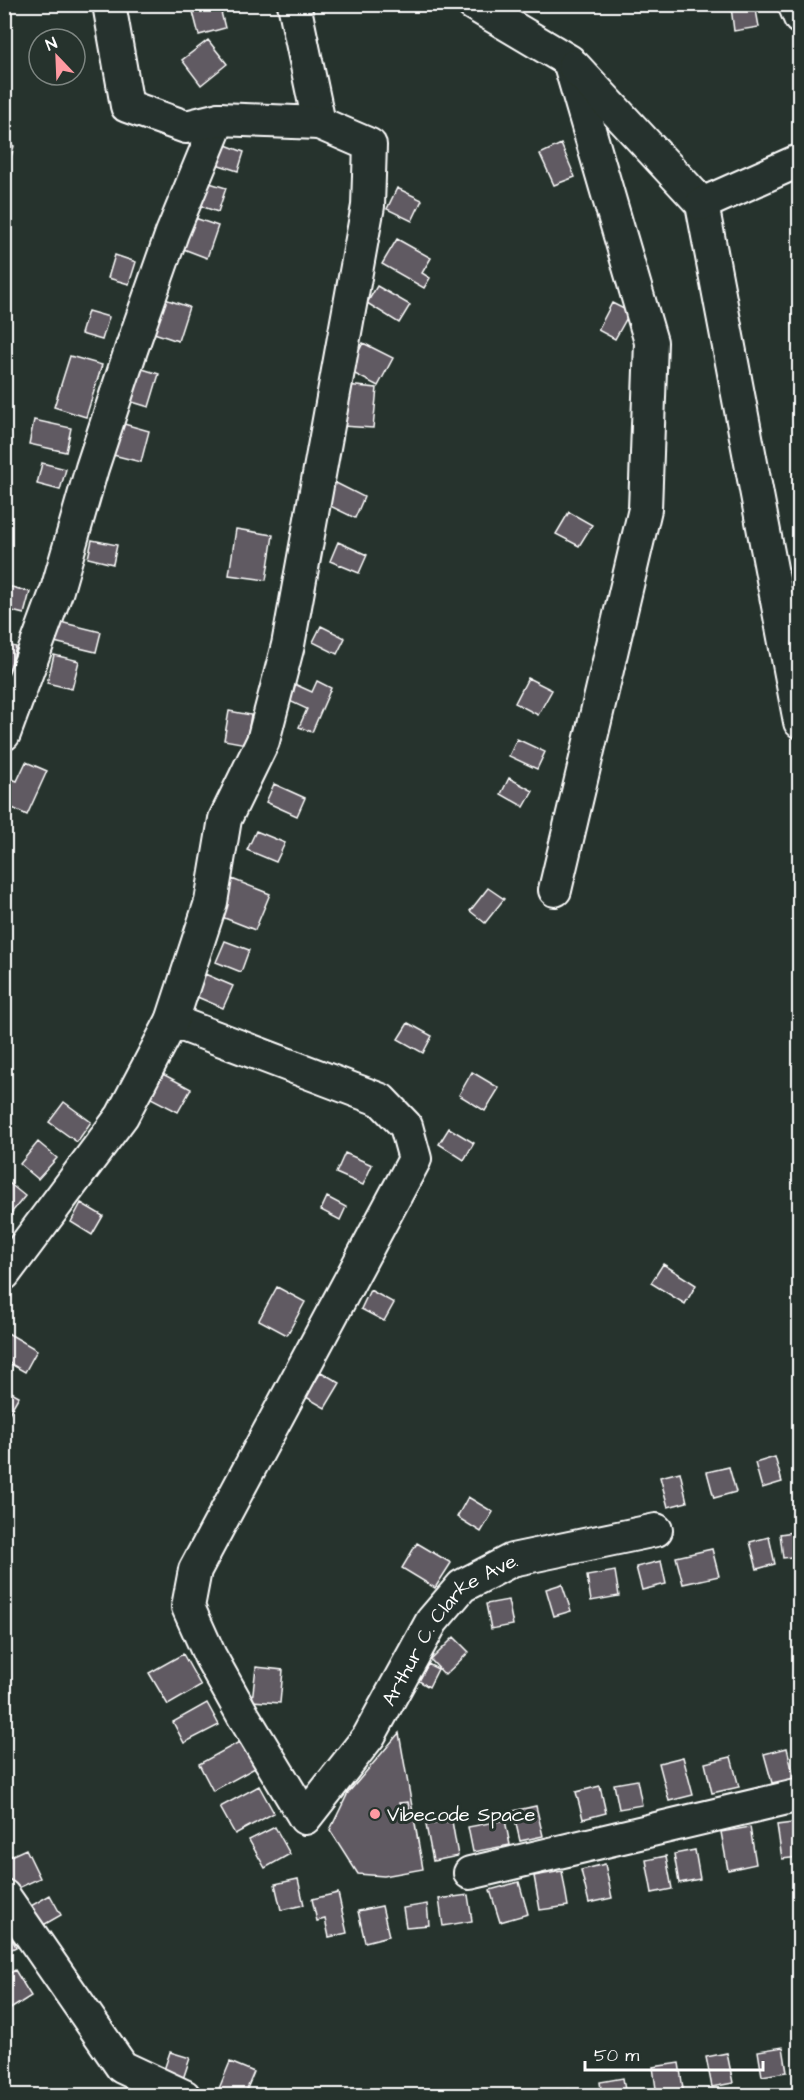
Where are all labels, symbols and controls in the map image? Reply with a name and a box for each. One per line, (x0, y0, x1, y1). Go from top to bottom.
north arrow (27, 27, 87, 87)
text: N (43, 32, 60, 56)
street label: Arthur C. Clarke Ave. (375, 1546, 522, 1711)
place label: Vibecode Space (387, 1801, 535, 1829)
marker: Vibecode Space (368, 1807, 382, 1821)
scale bar (585, 2034, 764, 2072)
text: 50 m (594, 2043, 639, 2068)

